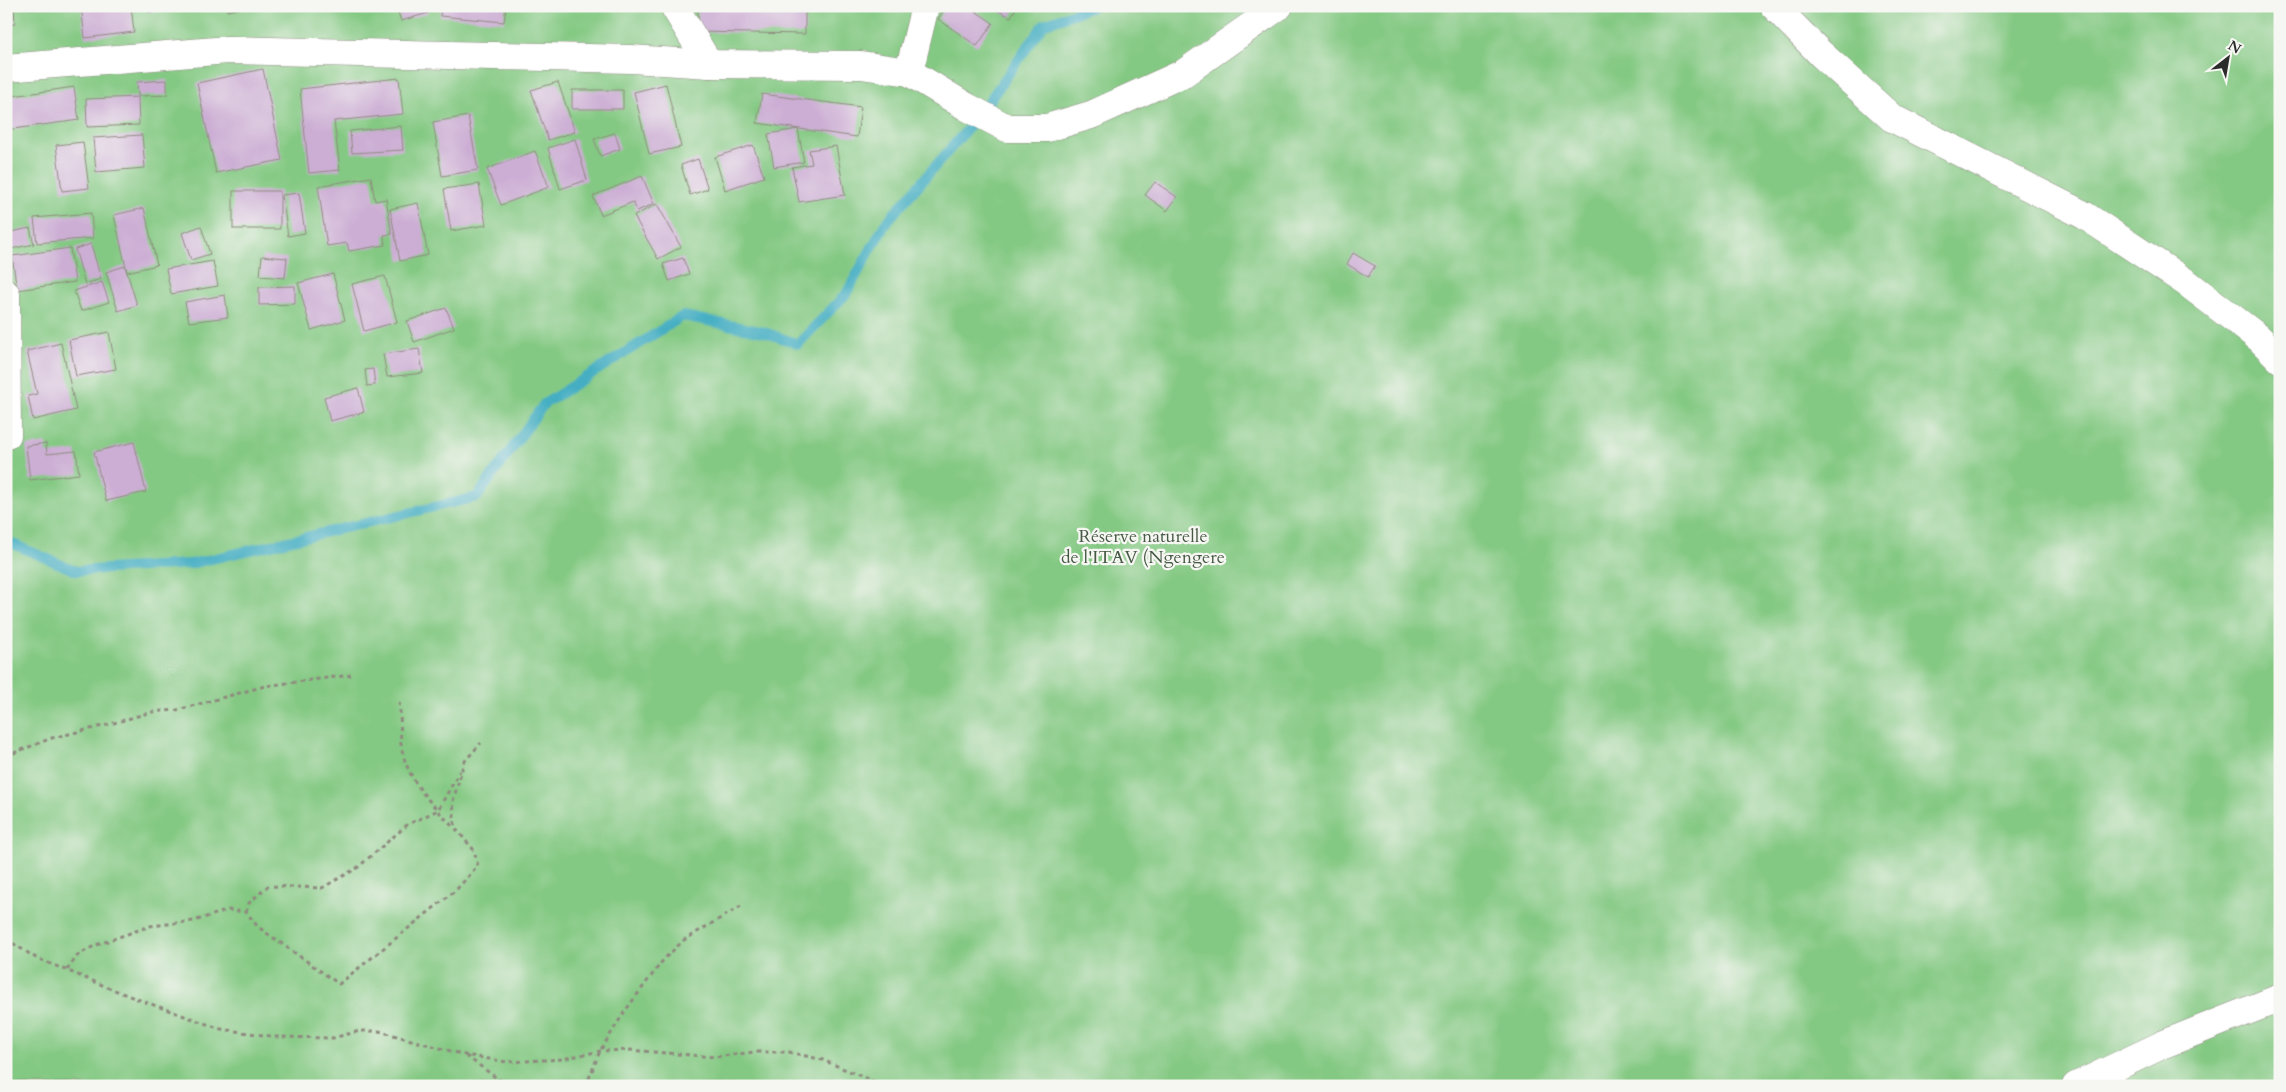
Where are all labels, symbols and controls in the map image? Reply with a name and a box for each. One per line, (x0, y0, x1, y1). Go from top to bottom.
north arrow (2204, 32, 2254, 82)
text: N (2224, 36, 2245, 59)
park label: Réserve naturelle de l'ITAV (Ngengere (1061, 524, 1225, 570)

